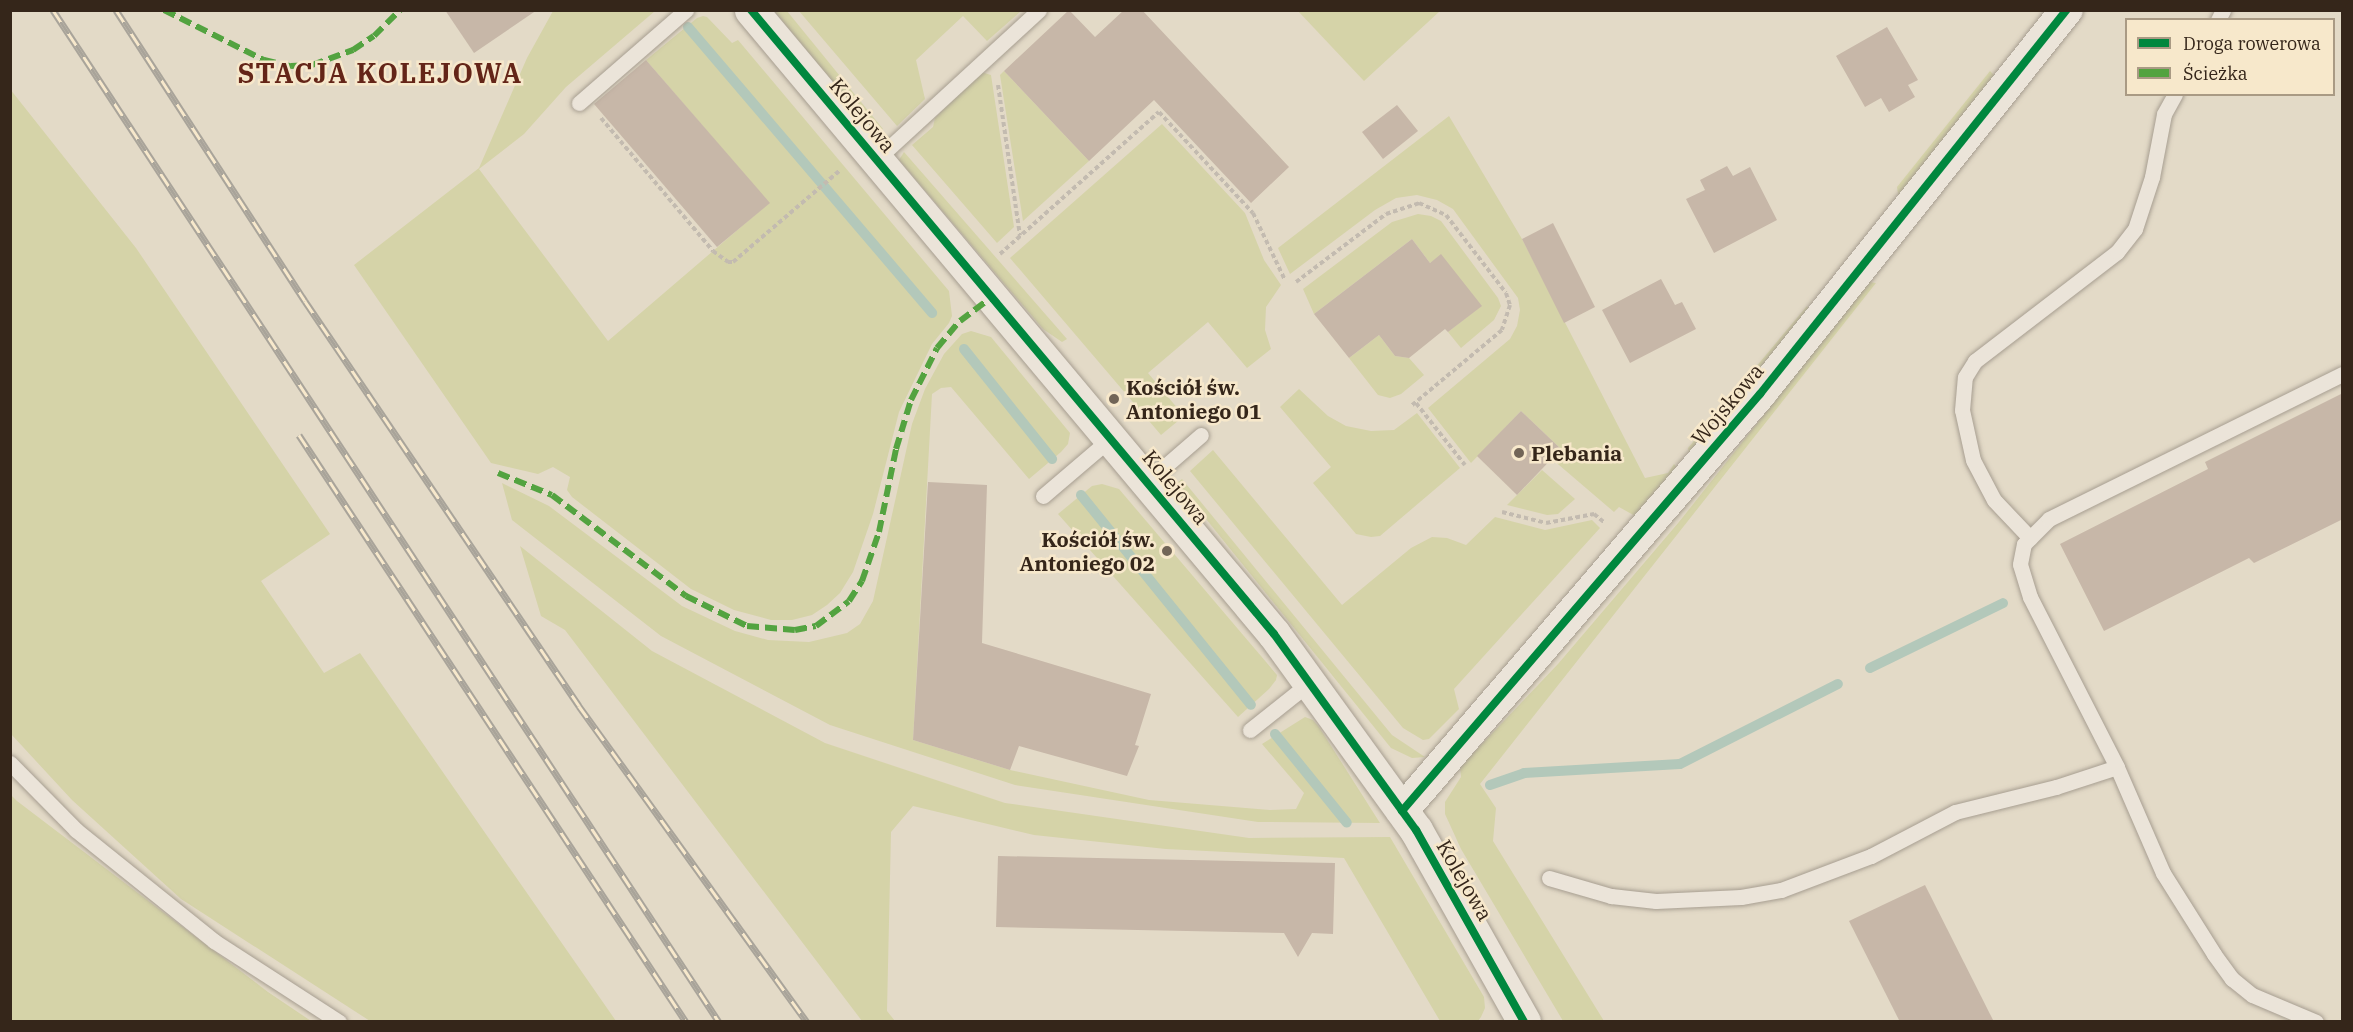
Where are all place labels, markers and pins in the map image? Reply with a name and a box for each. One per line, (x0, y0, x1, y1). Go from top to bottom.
place label: Kościół św. Antoniego 01 (1126, 374, 1262, 424)
marker: Kościół św. Antoniego 01 (1107, 392, 1121, 406)
place label: Plebania (1531, 440, 1622, 466)
marker: Plebania (1512, 446, 1526, 460)
place label: Kościół św. Antoniego 02 (1019, 526, 1155, 576)
marker: Kościół św. Antoniego 02 (1160, 544, 1174, 558)

